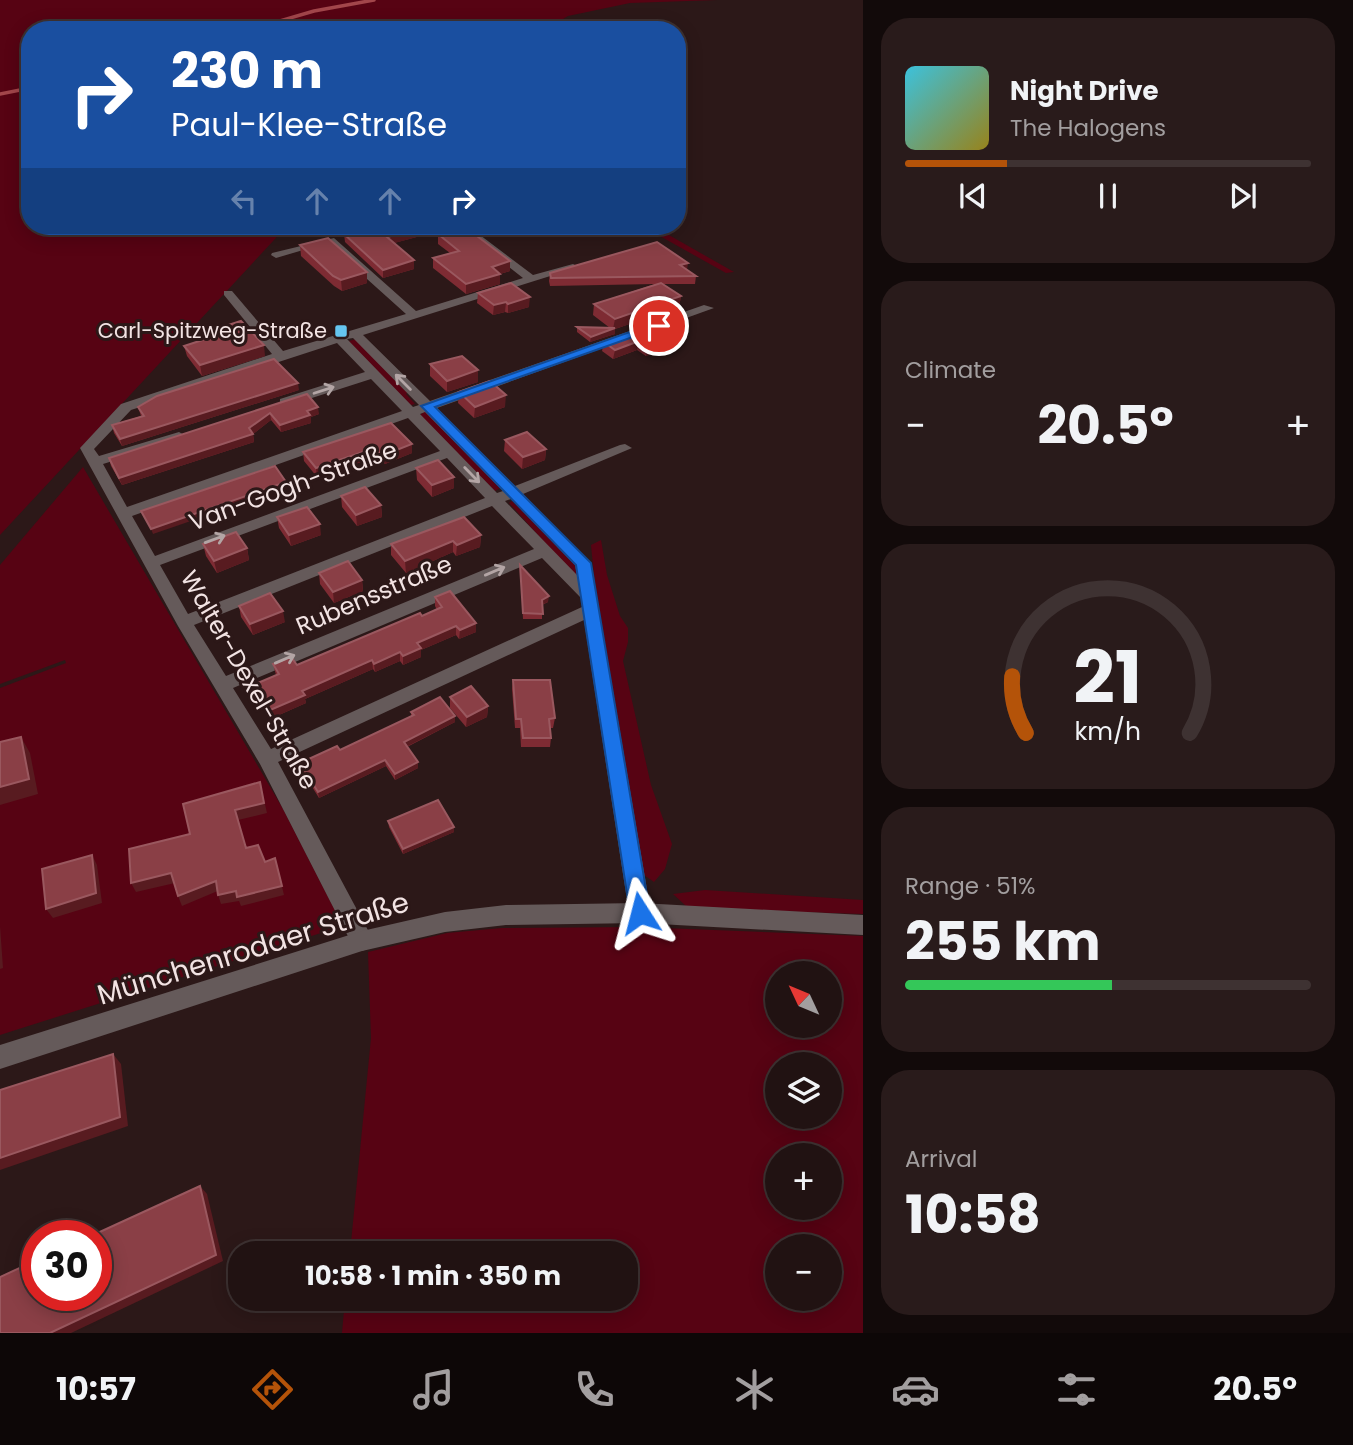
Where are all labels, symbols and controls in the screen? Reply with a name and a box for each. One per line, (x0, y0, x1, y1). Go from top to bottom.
text: 230 m (171, 37, 323, 105)
icon: right (56, 49, 147, 140)
text: Night Drive (1010, 73, 1158, 109)
text: Paul-Klee-Straße (171, 102, 447, 147)
text: The Halogens (1010, 112, 1166, 144)
icon: previous (954, 177, 992, 215)
icon: pause (1089, 177, 1127, 215)
icon: next (1224, 177, 1262, 215)
icon: left (225, 182, 263, 220)
icon: ahead (298, 182, 336, 220)
icon: ahead (371, 182, 409, 220)
icon: right (444, 182, 482, 220)
pin (629, 296, 689, 356)
icon: arrive (640, 307, 678, 345)
place label: Carl-Spitzweg-Straße (98, 316, 327, 345)
marker: Carl-Spitzweg-Straße (333, 323, 349, 339)
text: Climate (905, 354, 996, 386)
one-way arrow (395, 373, 412, 390)
one-way arrow (312, 382, 334, 395)
text: 20.5° (1037, 389, 1174, 462)
text: − (905, 399, 926, 452)
text: + (1285, 399, 1311, 452)
street label: Van-Gogh-Straße (184, 433, 401, 539)
one-way arrow (463, 466, 480, 483)
one-way arrow (204, 532, 226, 544)
street label: Rubensstraße (291, 547, 457, 642)
street label: Walter-Dexel-Straße (173, 564, 326, 795)
one-way arrow (484, 564, 506, 577)
text: 21 (1074, 627, 1142, 728)
one-way arrow (274, 651, 296, 664)
text: km/h (1075, 713, 1141, 748)
text: Range · 51% (905, 870, 1035, 902)
position arrow (603, 876, 677, 950)
street label: Münchenrodaer Straße (92, 882, 414, 1015)
text: 255 km (905, 905, 1101, 978)
north arrow (765, 961, 842, 1038)
map controls (765, 961, 842, 1311)
button: layers (765, 1052, 842, 1129)
button: + (765, 1143, 842, 1220)
text: Arrival (905, 1143, 977, 1175)
text: 10:58 (905, 1178, 1041, 1251)
speed limit sign: 30 (21, 1220, 112, 1311)
button: − (765, 1234, 842, 1311)
text: 10:58 · 1 min · 350 m (305, 1258, 561, 1294)
icon: directions (248, 1365, 297, 1414)
icon: music (409, 1365, 458, 1414)
icon: phone (570, 1365, 619, 1414)
icon: climate (730, 1365, 779, 1414)
icon: car (891, 1365, 940, 1414)
icon: filters (1052, 1365, 1101, 1414)
text: 10:57 (56, 1366, 136, 1411)
text: 20.5° (1213, 1366, 1297, 1411)

